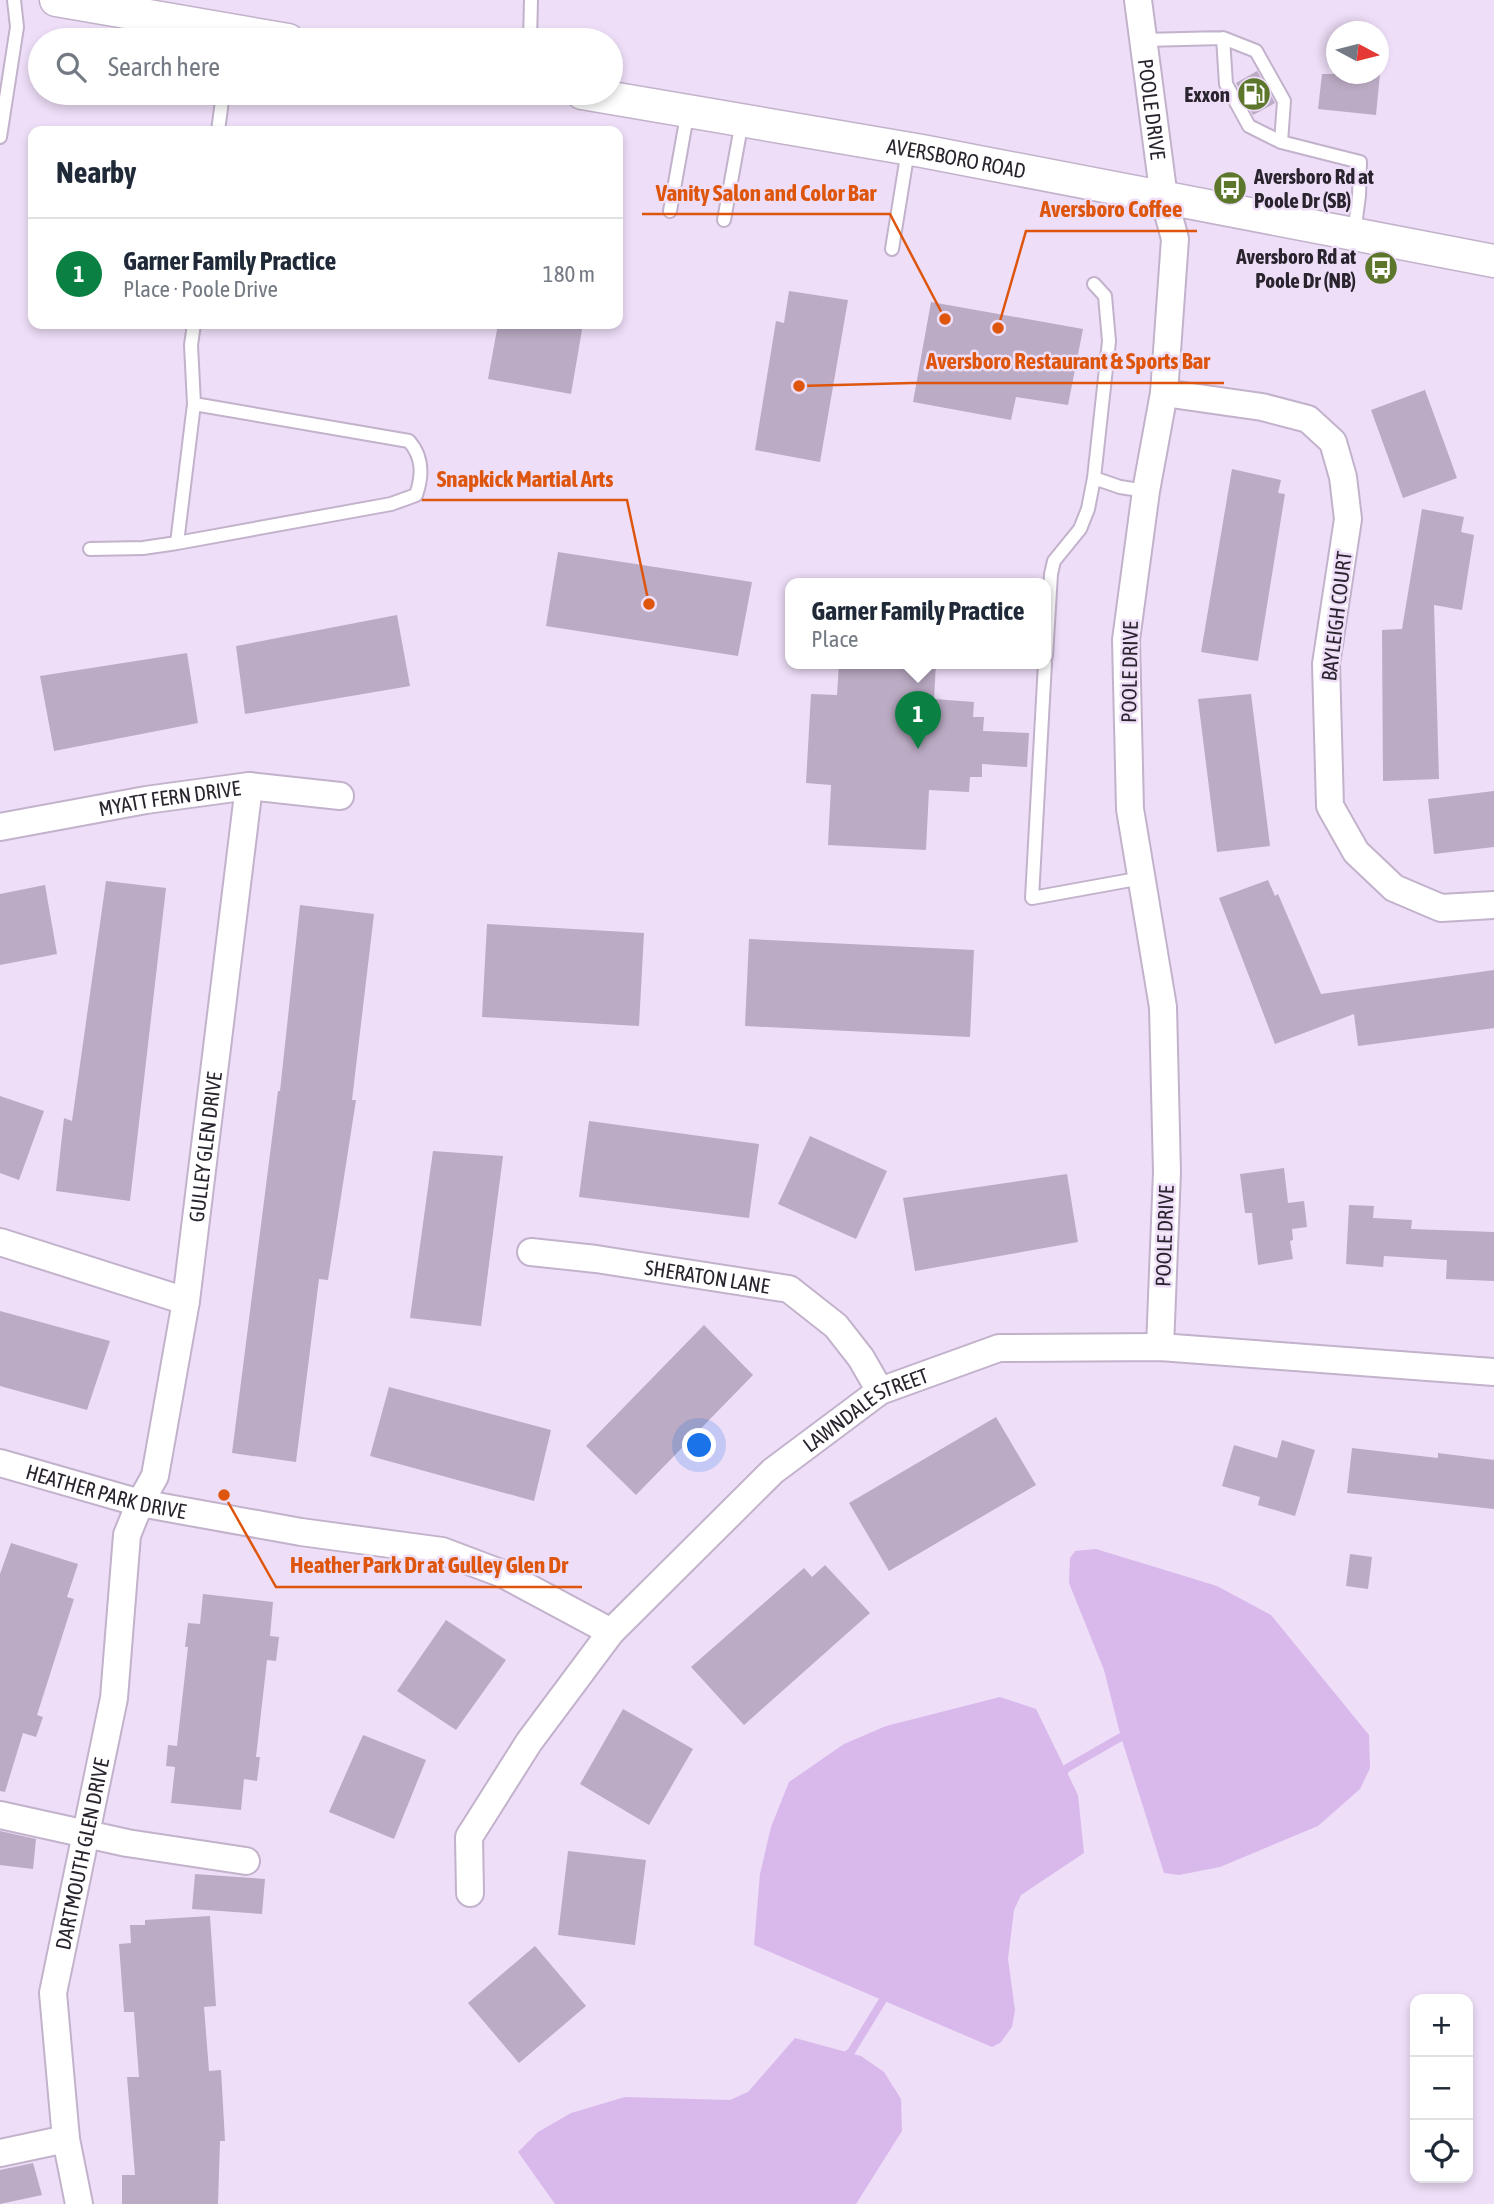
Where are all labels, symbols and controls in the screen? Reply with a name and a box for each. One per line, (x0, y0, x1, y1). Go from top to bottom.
north arrow (1326, 21, 1389, 84)
search box (28, 28, 623, 105)
icon: search (52, 48, 90, 86)
text: Search here (108, 52, 220, 82)
street label: POOLE DRIVE (1134, 57, 1171, 161)
fuel station icon: Exxon (1235, 75, 1273, 113)
place label: Exxon (1184, 82, 1230, 106)
street label: AVERSBORO ROAD (885, 133, 1028, 183)
text: Nearby (56, 155, 136, 189)
place label: Aversboro Rd at Poole Dr (SB) (1253, 164, 1374, 212)
bus stop icon: Aversboro Rd at Poole Dr (SB) (1211, 169, 1249, 207)
callout: Vanity Salon and Color Bar (642, 170, 890, 214)
text: Vanity Salon and Color Bar (655, 180, 877, 206)
callout: Aversboro Coffee (1026, 187, 1197, 231)
text: Aversboro Coffee (1039, 196, 1182, 222)
place label: Aversboro Rd at Poole Dr (NB) (1235, 244, 1356, 292)
text: Garner Family Practice (123, 246, 336, 276)
bus stop icon: Aversboro Rd at Poole Dr (NB) (1362, 249, 1400, 287)
text: 1 (74, 261, 84, 287)
text: 180 m (543, 261, 595, 287)
text: Place · Poole Drive (123, 276, 278, 302)
callout: Aversboro Restaurant & Sports Bar (912, 339, 1224, 383)
text: Aversboro Restaurant & Sports Bar (925, 348, 1211, 374)
callout: Snapkick Martial Arts (422, 456, 627, 500)
text: Snapkick Martial Arts (437, 466, 613, 492)
street label: BAYLEIGH COURT (1316, 550, 1356, 682)
popup (785, 578, 1051, 669)
text: Garner Family Practice (811, 596, 1025, 626)
street label: POOLE DRIVE (1116, 621, 1142, 723)
text: Place (811, 626, 858, 652)
pin: 1 (895, 691, 941, 749)
street label: MYATT FERN DRIVE (97, 775, 242, 821)
street label: GULLEY GLEN DRIVE (184, 1070, 226, 1224)
street label: POOLE DRIVE (1150, 1185, 1178, 1287)
street label: SHERATON LANE (643, 1255, 771, 1298)
street label: LAWNDALE STREET (798, 1363, 931, 1456)
your location (682, 1428, 716, 1462)
street label: HEATHER PARK DRIVE (23, 1459, 188, 1523)
callout: Heather Park Dr at Gulley Glen Dr (276, 1543, 582, 1587)
text: Heather Park Dr at Gulley Glen Dr (290, 1552, 569, 1578)
street label: DARTMOUTH GLEN DRIVE (50, 1756, 113, 1952)
map controls (1410, 1994, 1473, 2183)
button: + (1410, 1994, 1473, 2057)
button: − (1410, 2057, 1473, 2120)
button: locate (1410, 2120, 1473, 2183)

